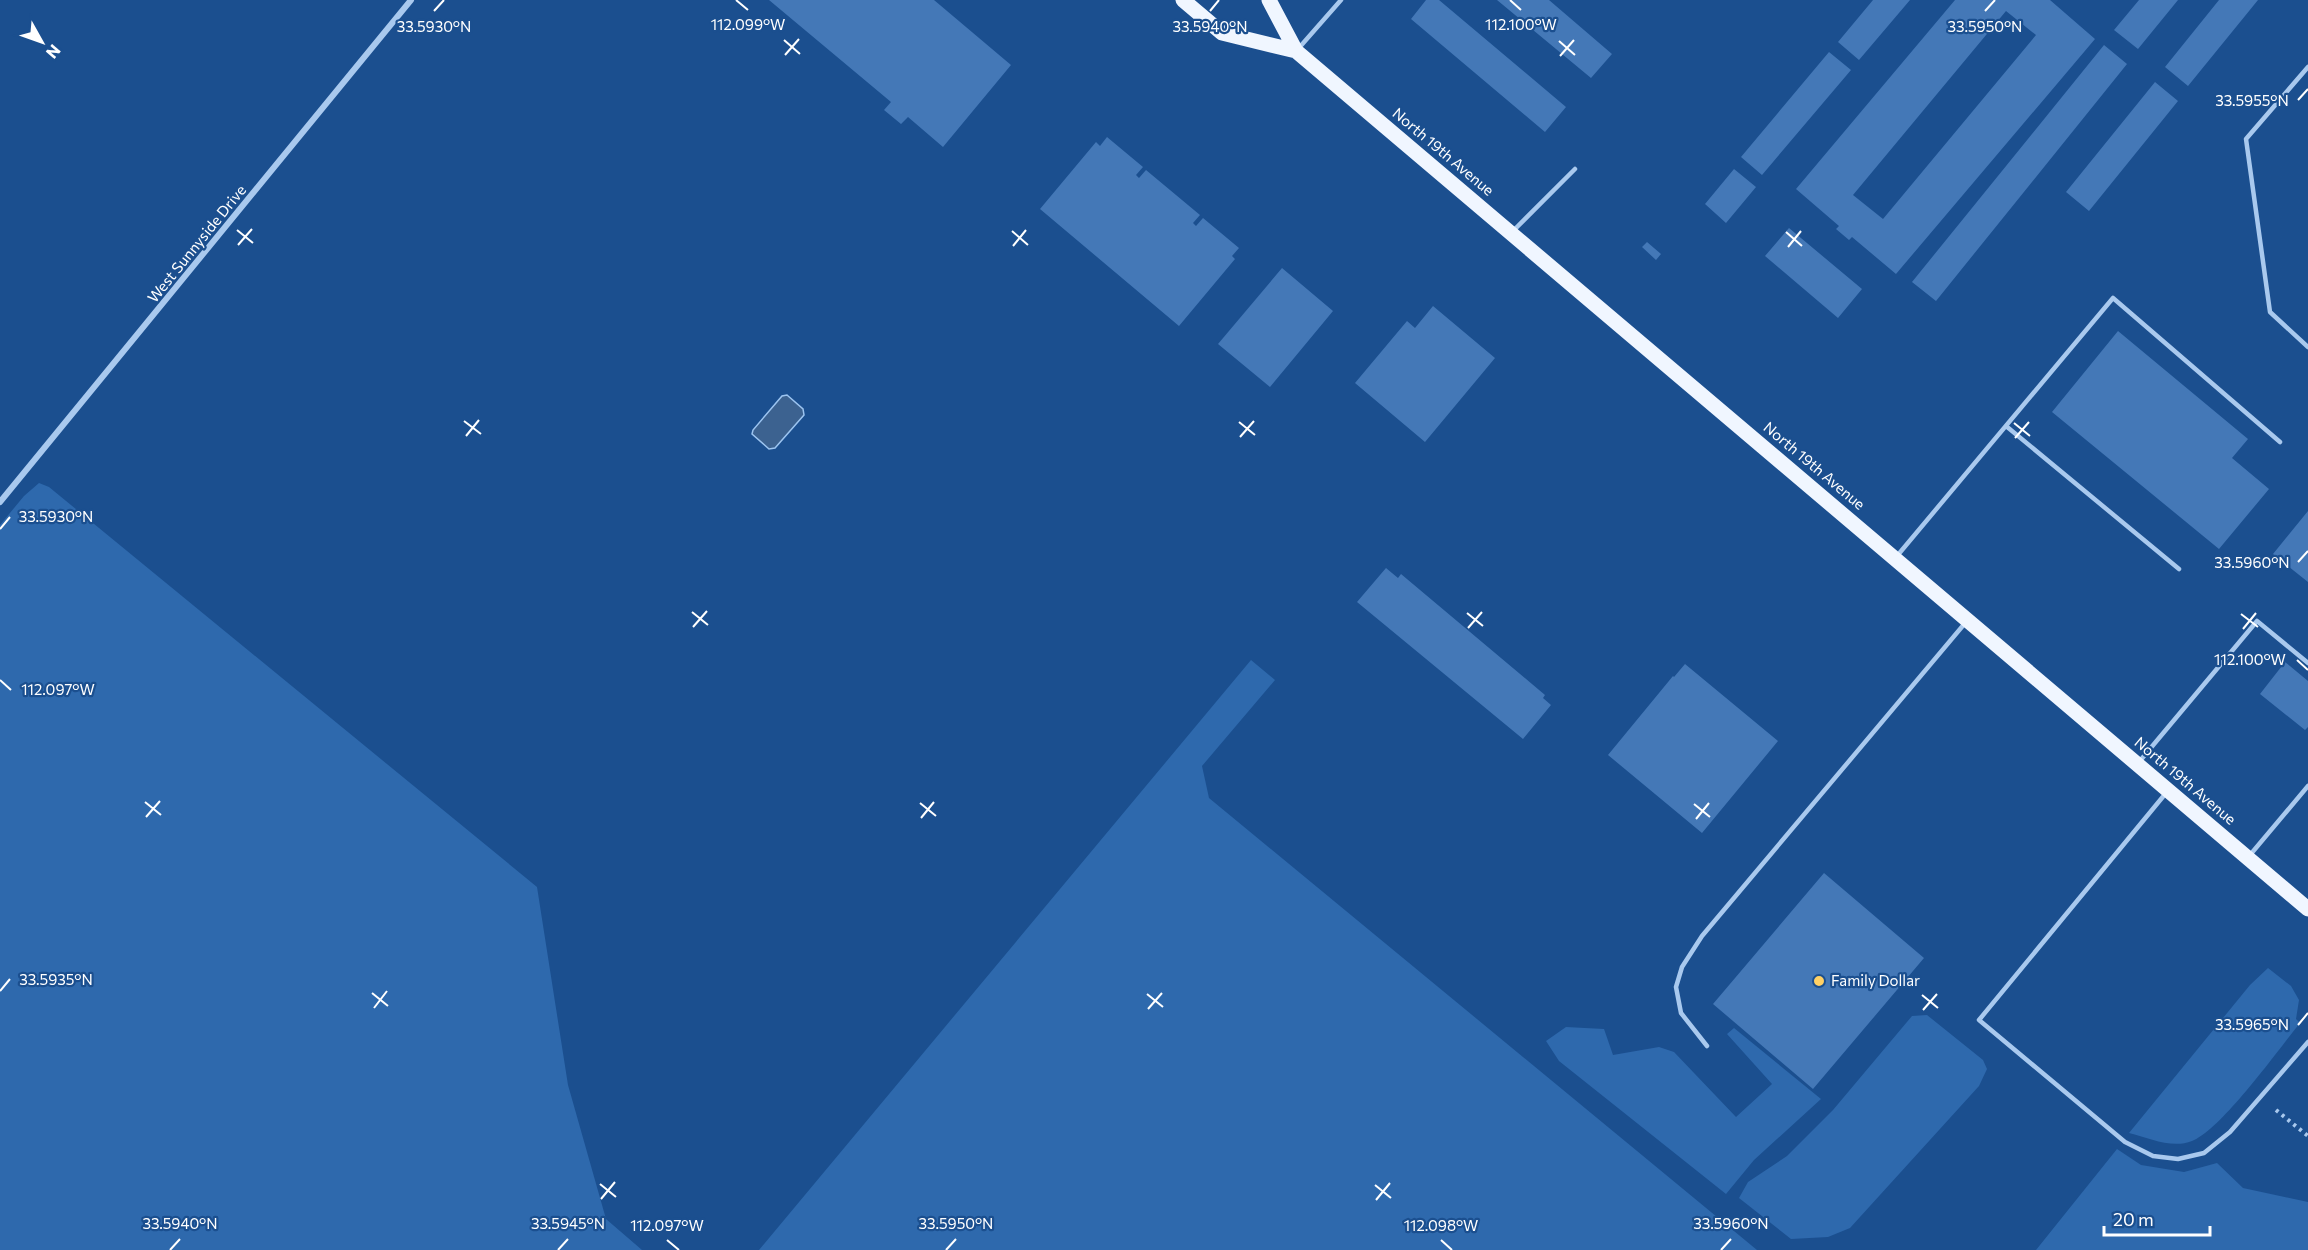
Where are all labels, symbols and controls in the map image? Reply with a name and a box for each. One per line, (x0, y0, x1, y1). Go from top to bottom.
north arrow (12, 12, 72, 72)
text: 112.099°W (711, 15, 785, 33)
text: 112.100°W (1485, 15, 1557, 33)
text: 33.5930°N (397, 17, 471, 35)
text: 33.5940°N (1172, 17, 1248, 35)
text: 33.5950°N (1948, 17, 2022, 35)
text: N (43, 41, 65, 63)
text: 33.5955°N (2215, 91, 2289, 109)
street label: North 19th Avenue (1389, 104, 1498, 199)
street label: West Sunnyside Drive (143, 181, 249, 306)
street label: North 19th Avenue (1760, 418, 1869, 513)
text: 33.5930°N (19, 507, 93, 525)
text: 33.5960°N (2214, 553, 2290, 571)
text: 112.100°W (2214, 650, 2286, 668)
text: 112.097°W (21, 680, 95, 698)
street label: North 19th Avenue (2131, 733, 2240, 828)
text: 33.5935°N (19, 970, 93, 988)
place label: Family Dollar (1831, 971, 1920, 989)
marker: Family Dollar (1812, 974, 1826, 988)
text: 33.5965°N (2215, 1015, 2289, 1033)
scale bar (2104, 1199, 2210, 1237)
text: 20 m (2113, 1208, 2154, 1230)
text: 33.5940°N (142, 1214, 218, 1232)
text: 33.5945°N (531, 1214, 605, 1232)
text: 33.5950°N (919, 1214, 993, 1232)
text: 33.5960°N (1693, 1214, 1769, 1232)
text: 112.097°W (630, 1216, 704, 1234)
text: 112.098°W (1404, 1216, 1478, 1234)

